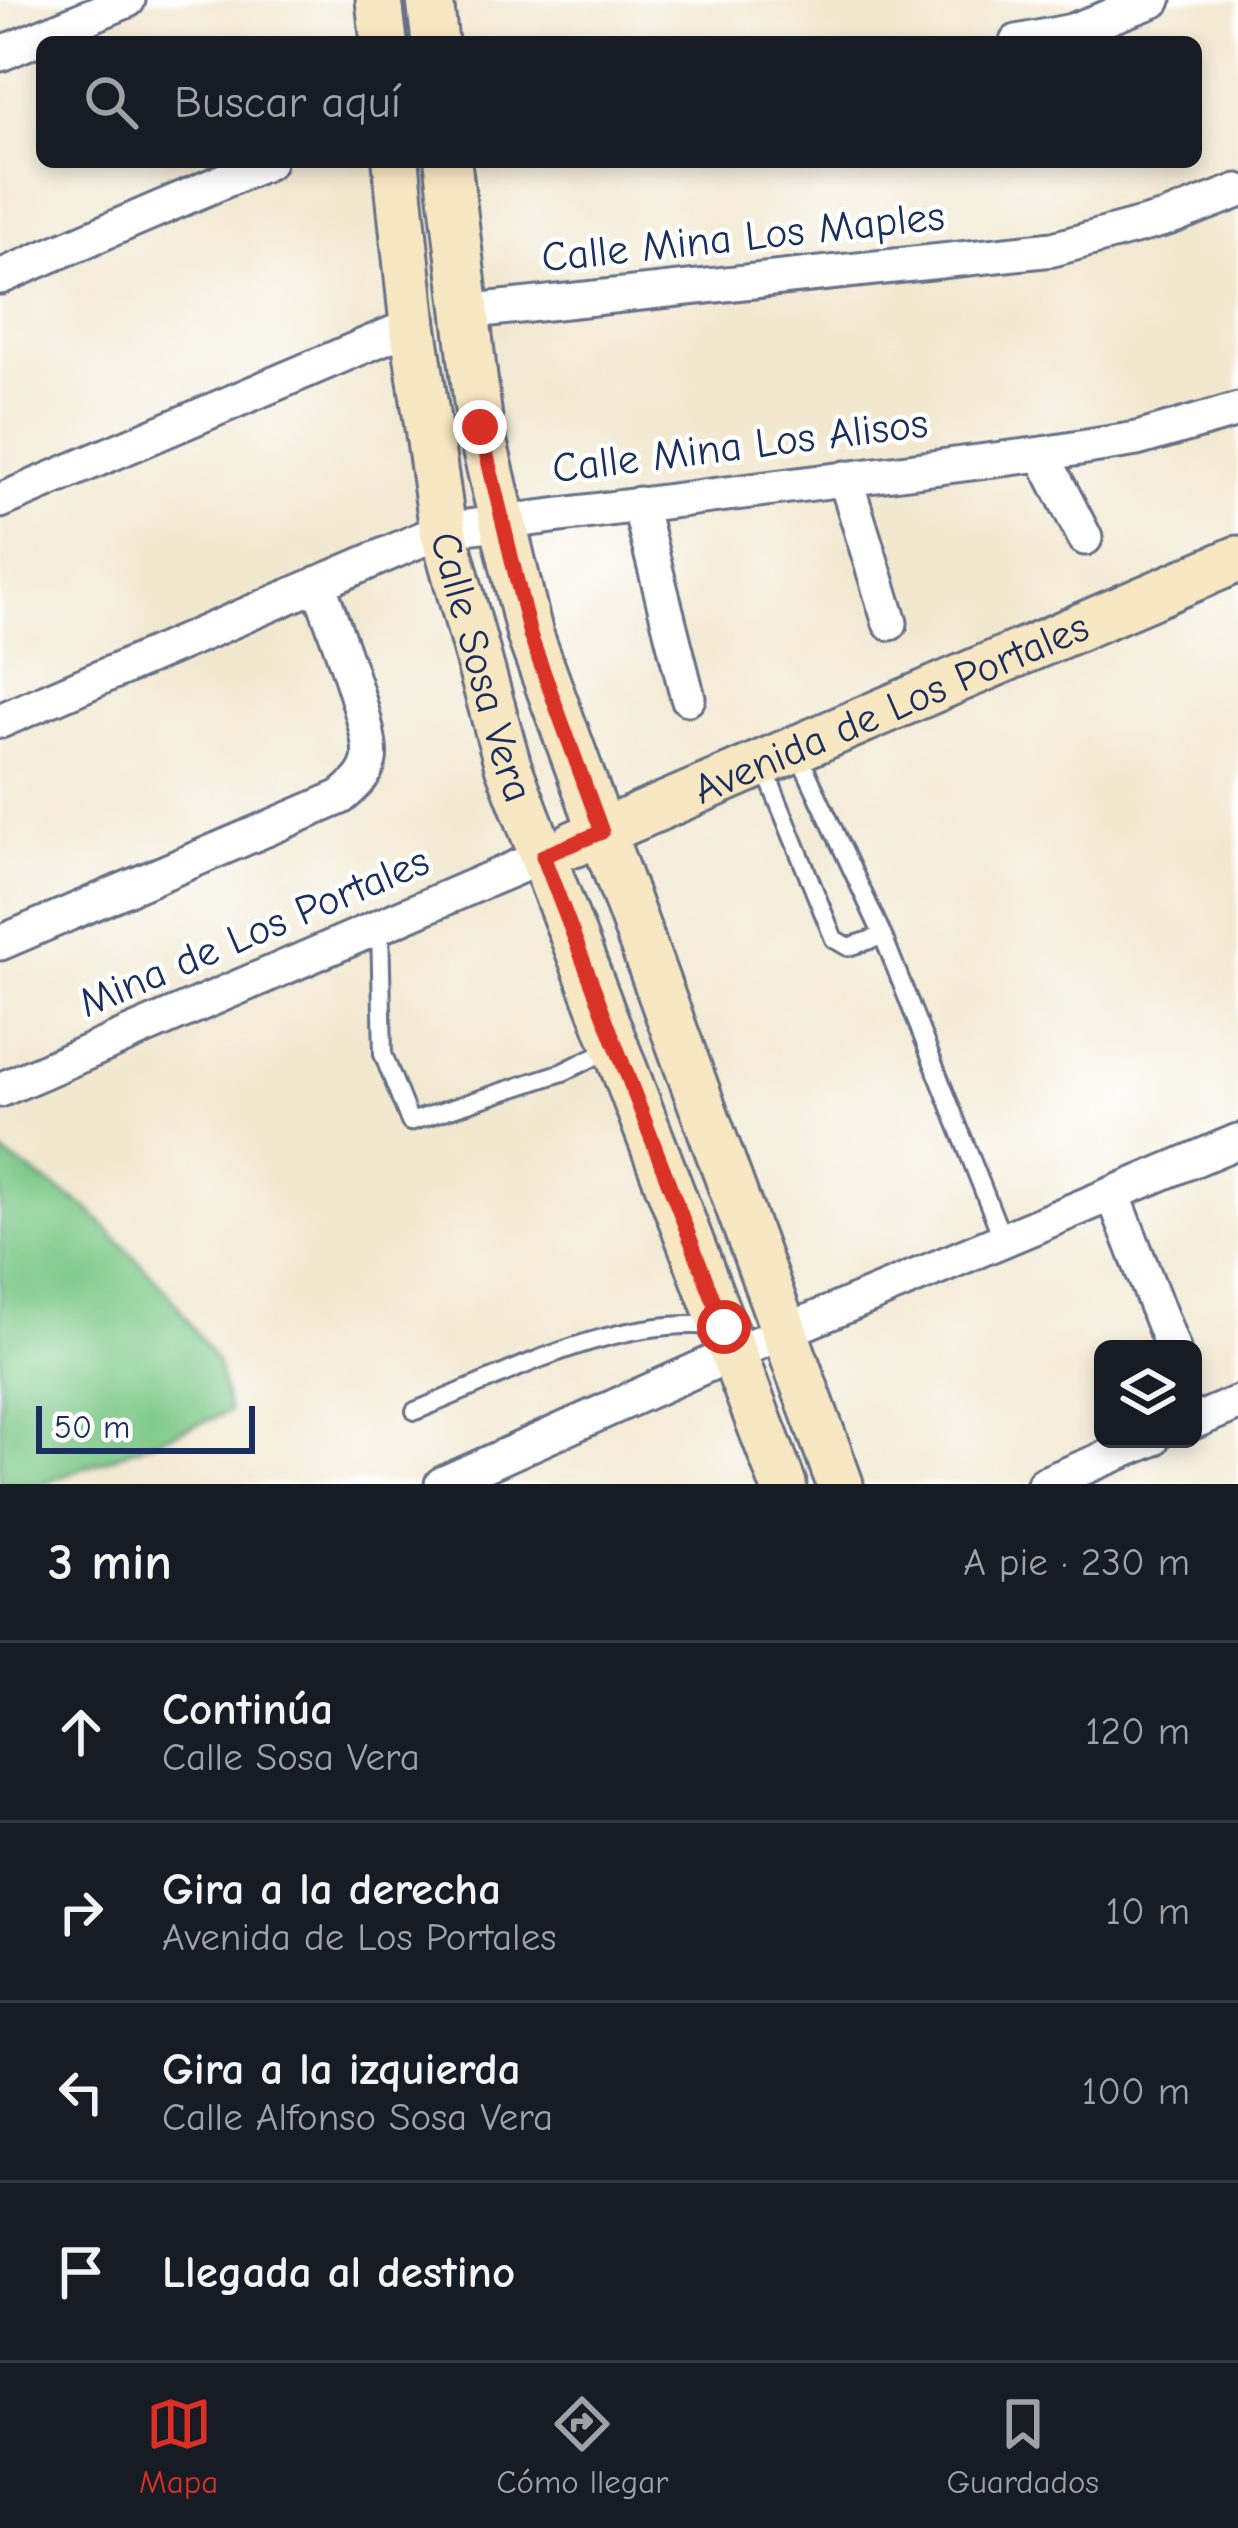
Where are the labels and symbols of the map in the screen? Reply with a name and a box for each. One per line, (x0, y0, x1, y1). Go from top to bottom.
street label: Calle Mina Los Maples (539, 191, 947, 283)
street label: Calle Mina Los Alisos (549, 399, 931, 493)
route end (453, 400, 507, 454)
street label: Calle Sosa Vera (420, 526, 544, 808)
street label: Avenida de Los Portales (686, 602, 1096, 814)
street label: Mina de Los Portales (72, 836, 436, 1028)
route start (697, 1300, 751, 1354)
scale bar (36, 1400, 255, 1453)

